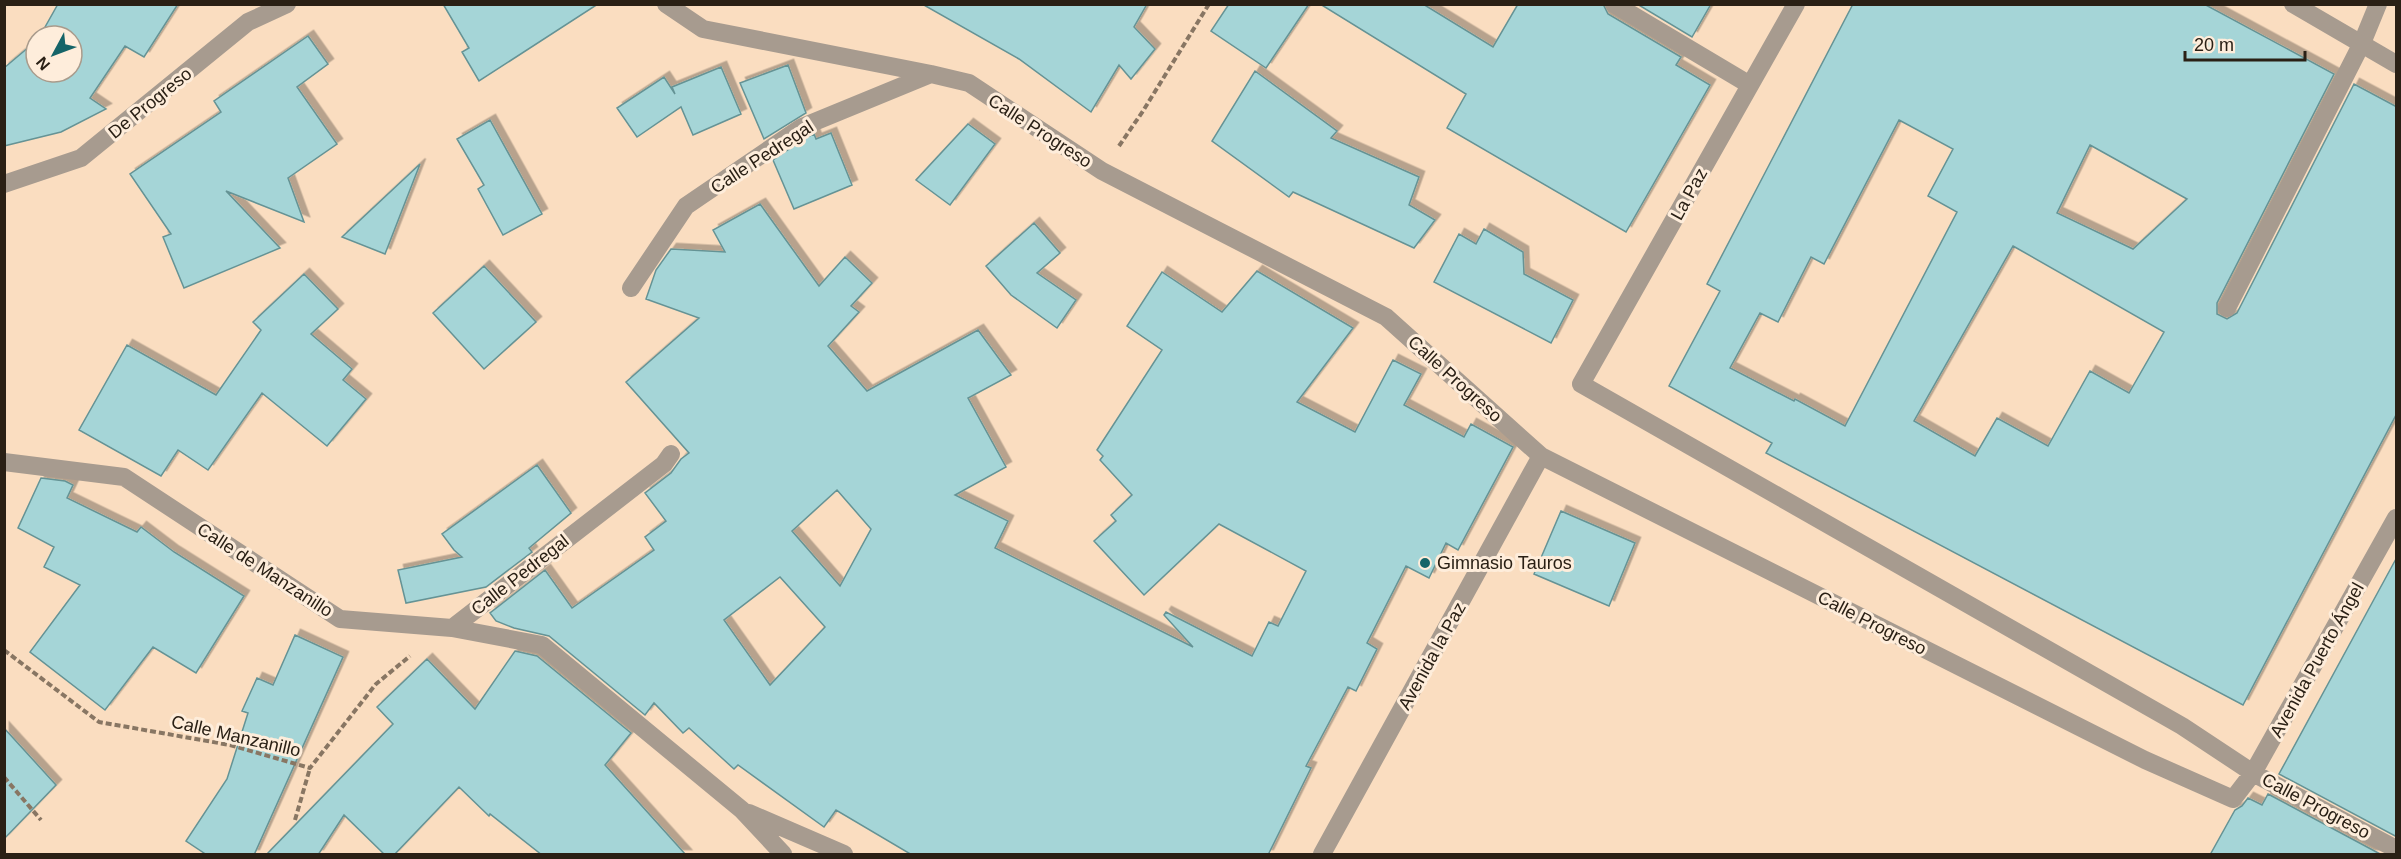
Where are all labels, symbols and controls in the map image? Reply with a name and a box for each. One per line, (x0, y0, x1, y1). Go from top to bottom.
north arrow (24, 24, 84, 84)
scale bar (2185, 24, 2305, 62)
text: 20 m (2194, 35, 2234, 55)
text: N (33, 54, 53, 73)
street label: De Progreso (104, 63, 196, 143)
street label: Calle Progreso (985, 90, 1095, 172)
street label: Calle Pedregal (707, 116, 817, 198)
street label: La Paz (1667, 165, 1711, 223)
street label: Calle Progreso (1404, 332, 1506, 426)
street label: Calle de Manzanillo (194, 519, 336, 621)
street label: Calle Pedregal (467, 531, 573, 619)
place label: Gimnasio Tauros (1437, 553, 1572, 573)
marker: Gimnasio Tauros (1418, 556, 1432, 570)
street label: Avenida Puerto Ángel (2266, 579, 2368, 741)
street label: Calle Progreso (1814, 587, 1930, 659)
street label: Avenida la Paz (1394, 599, 1470, 713)
street label: Calle Manzanillo (169, 711, 303, 761)
street label: Calle Progreso (2259, 769, 2373, 843)

